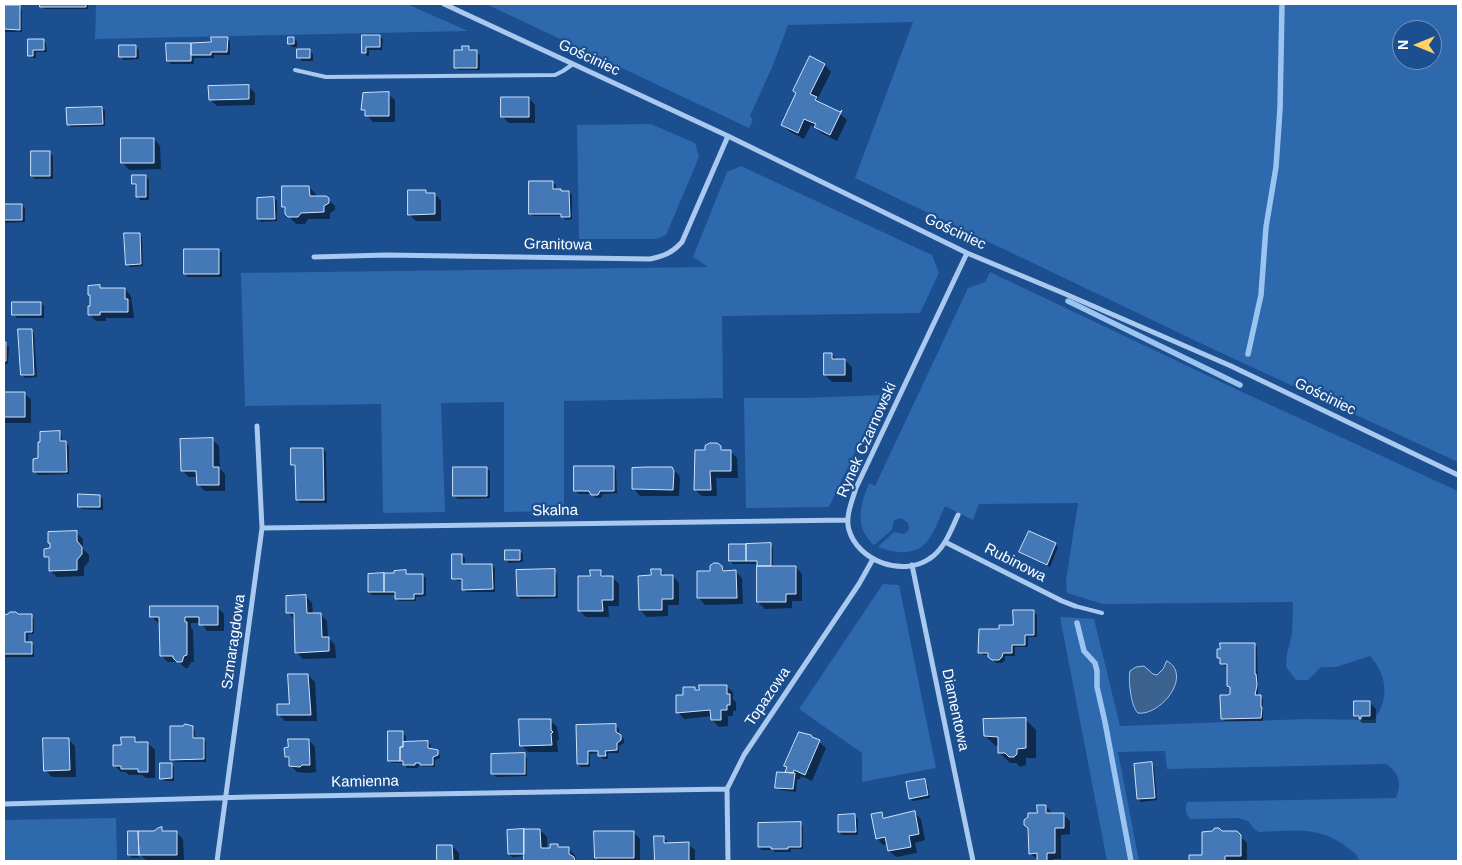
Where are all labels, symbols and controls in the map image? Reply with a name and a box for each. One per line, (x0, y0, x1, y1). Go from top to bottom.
north arrow (1392, 20, 1442, 70)
street label: Gościniec (555, 36, 623, 80)
text: N (1395, 40, 1411, 50)
street label: Gościniec (921, 210, 989, 254)
street label: Granitowa (524, 235, 592, 255)
street label: Gościniec (1291, 374, 1359, 420)
street label: Rynek Czarnowski (834, 380, 900, 500)
street label: Skalna (532, 502, 578, 520)
street label: Rubinowa (981, 540, 1049, 586)
street label: Szmaragdowa (218, 593, 250, 691)
street label: Topazowa (742, 664, 794, 730)
street label: Diamentowa (938, 667, 972, 753)
street label: Kamienna (331, 772, 399, 792)

